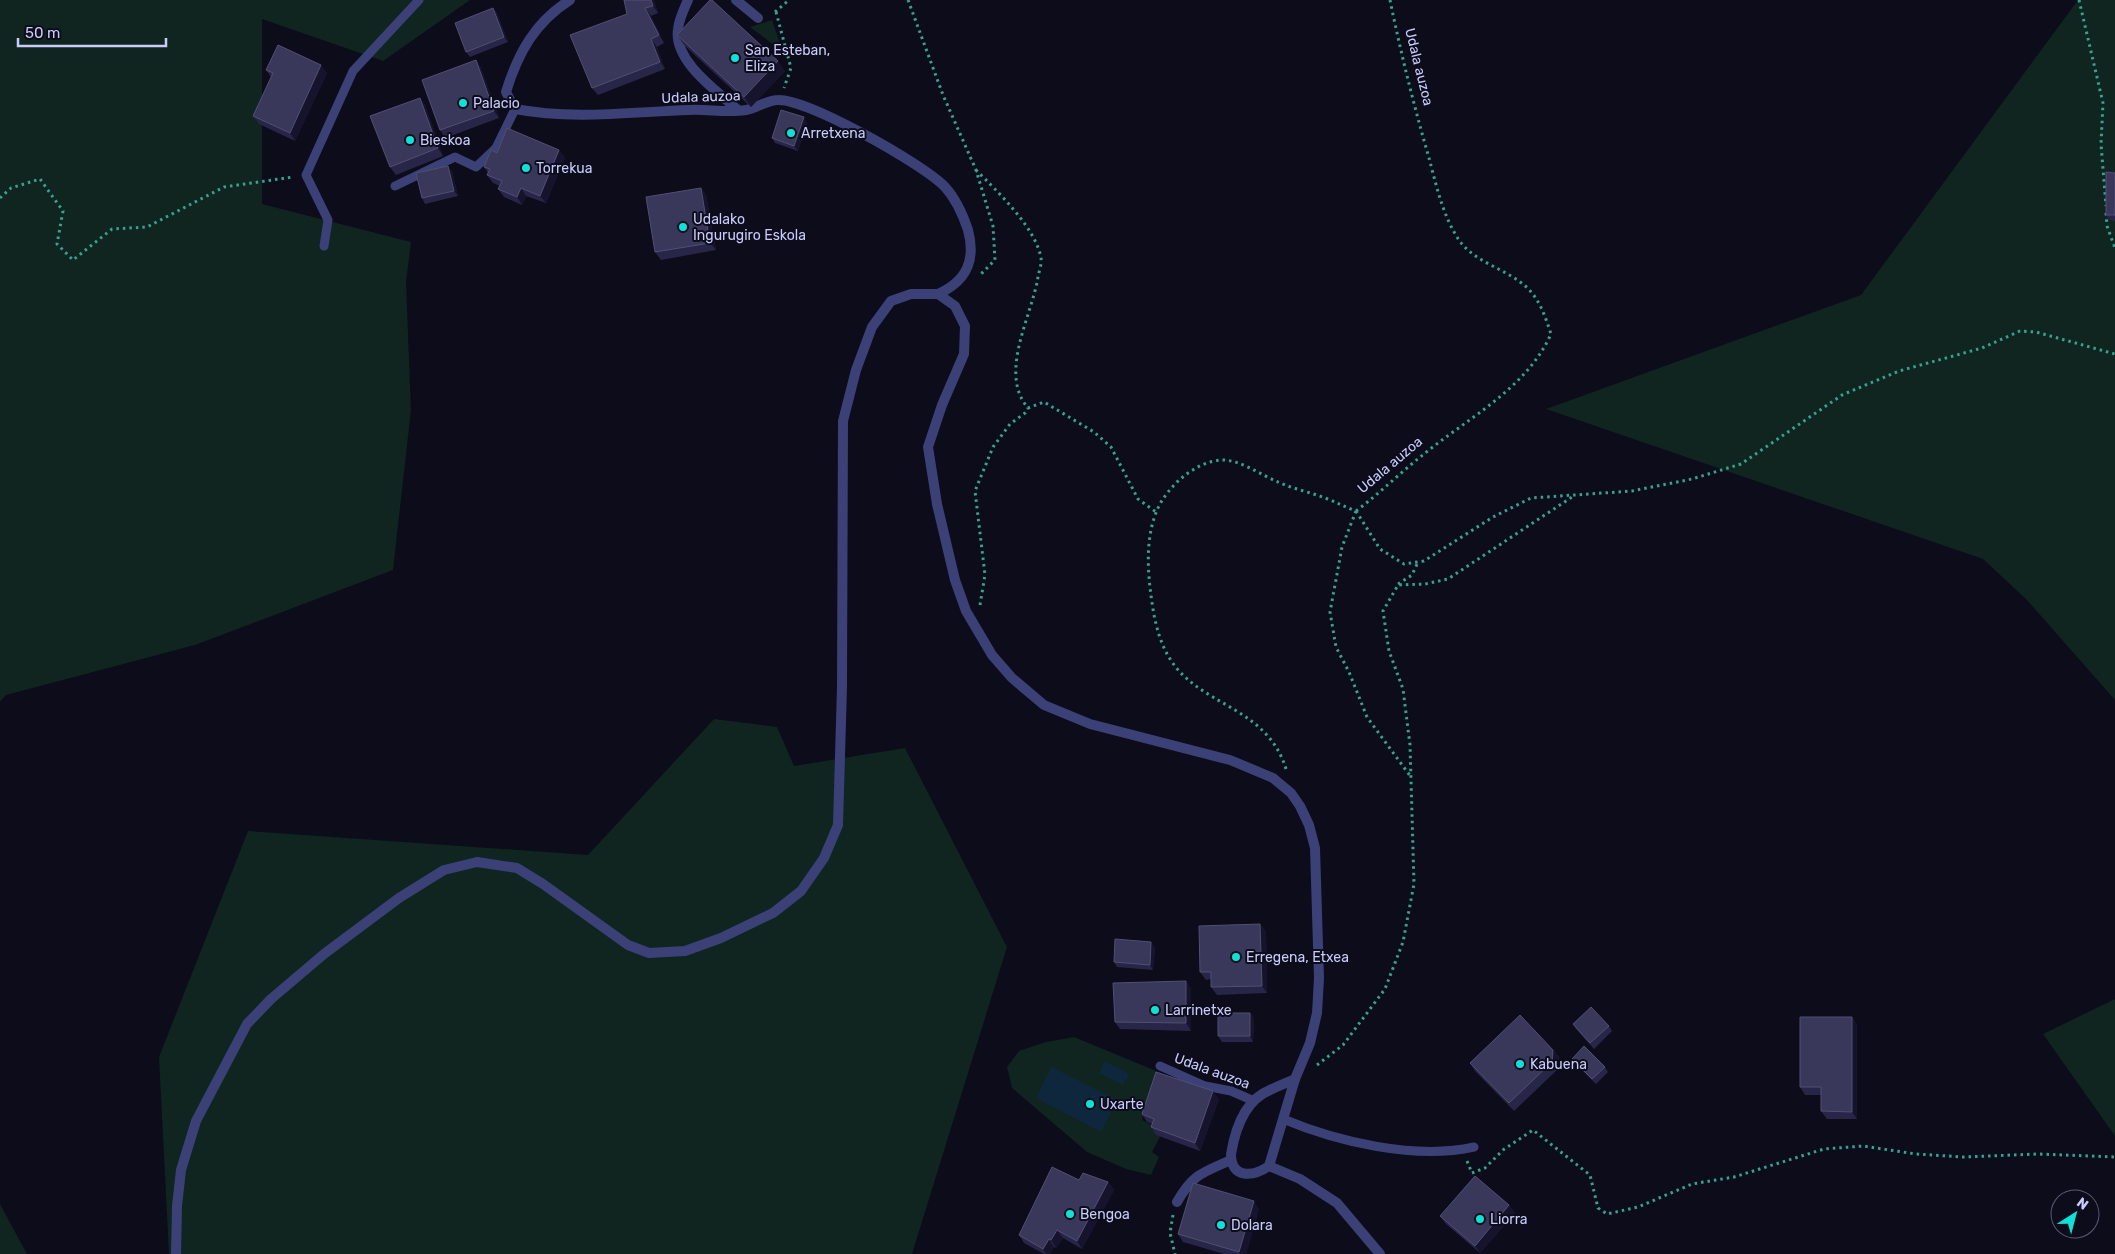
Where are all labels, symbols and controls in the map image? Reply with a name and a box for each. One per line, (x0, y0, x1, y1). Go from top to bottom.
scale bar (18, 15, 165, 47)
text: 50 m (25, 24, 60, 42)
street label: Udala auzoa (1401, 26, 1437, 108)
place label: San Esteban, Eliza (745, 42, 830, 75)
marker: San Esteban, Eliza (729, 52, 741, 64)
street label: Udala auzoa (661, 87, 741, 107)
place label: Palacio (473, 95, 520, 112)
marker: Palacio (457, 97, 469, 109)
place label: Arretxena (801, 125, 866, 142)
marker: Arretxena (785, 127, 797, 139)
place label: Bieskoa (420, 132, 470, 149)
marker: Bieskoa (404, 134, 416, 146)
place label: Torrekua (536, 160, 593, 177)
marker: Torrekua (520, 162, 532, 174)
place label: Udalako Ingurugiro Eskola (693, 211, 806, 244)
marker: Udalako Ingurugiro Eskola (677, 221, 689, 233)
street label: Udala auzoa (1354, 433, 1426, 497)
place label: Erregena, Etxea (1246, 949, 1349, 966)
marker: Erregena, Etxea (1230, 951, 1242, 963)
place label: Larrinetxe (1165, 1002, 1232, 1019)
marker: Larrinetxe (1149, 1004, 1161, 1016)
street label: Udala auzoa (1172, 1049, 1252, 1093)
place label: Kabuena (1530, 1056, 1587, 1073)
marker: Kabuena (1514, 1058, 1526, 1070)
place label: Uxarte (1100, 1096, 1144, 1113)
marker: Uxarte (1084, 1098, 1096, 1110)
north arrow (2050, 1189, 2100, 1239)
text: N (2073, 1194, 2091, 1214)
place label: Bengoa (1080, 1206, 1130, 1223)
marker: Bengoa (1064, 1208, 1076, 1220)
place label: Liorra (1490, 1211, 1528, 1228)
marker: Liorra (1474, 1213, 1486, 1225)
place label: Dolara (1231, 1217, 1273, 1234)
marker: Dolara (1215, 1219, 1227, 1231)

